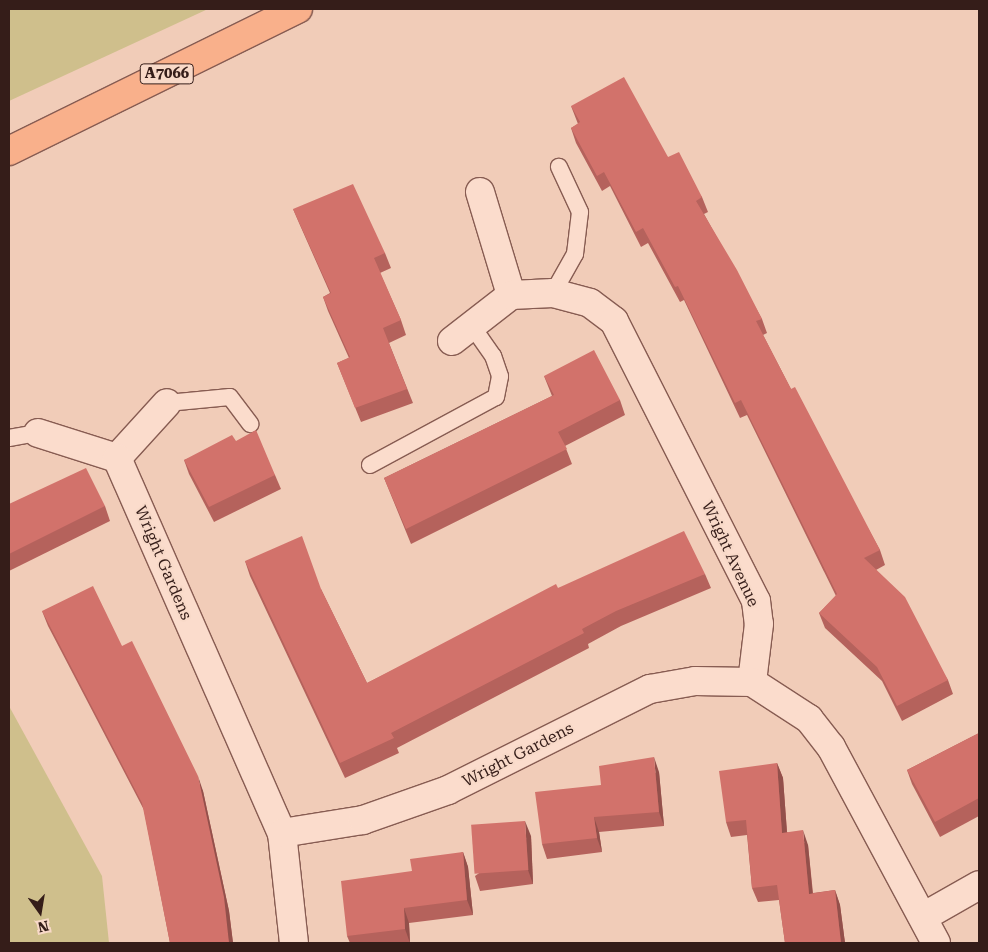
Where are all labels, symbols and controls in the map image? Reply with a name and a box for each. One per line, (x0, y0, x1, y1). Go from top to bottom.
road number: A7066 (140, 62, 194, 86)
street label: Wright Avenue (697, 498, 763, 610)
street label: Wright Gardens (130, 503, 196, 623)
street label: Wright Gardens (459, 719, 577, 791)
north arrow (15, 887, 65, 937)
text: N (36, 918, 50, 936)

